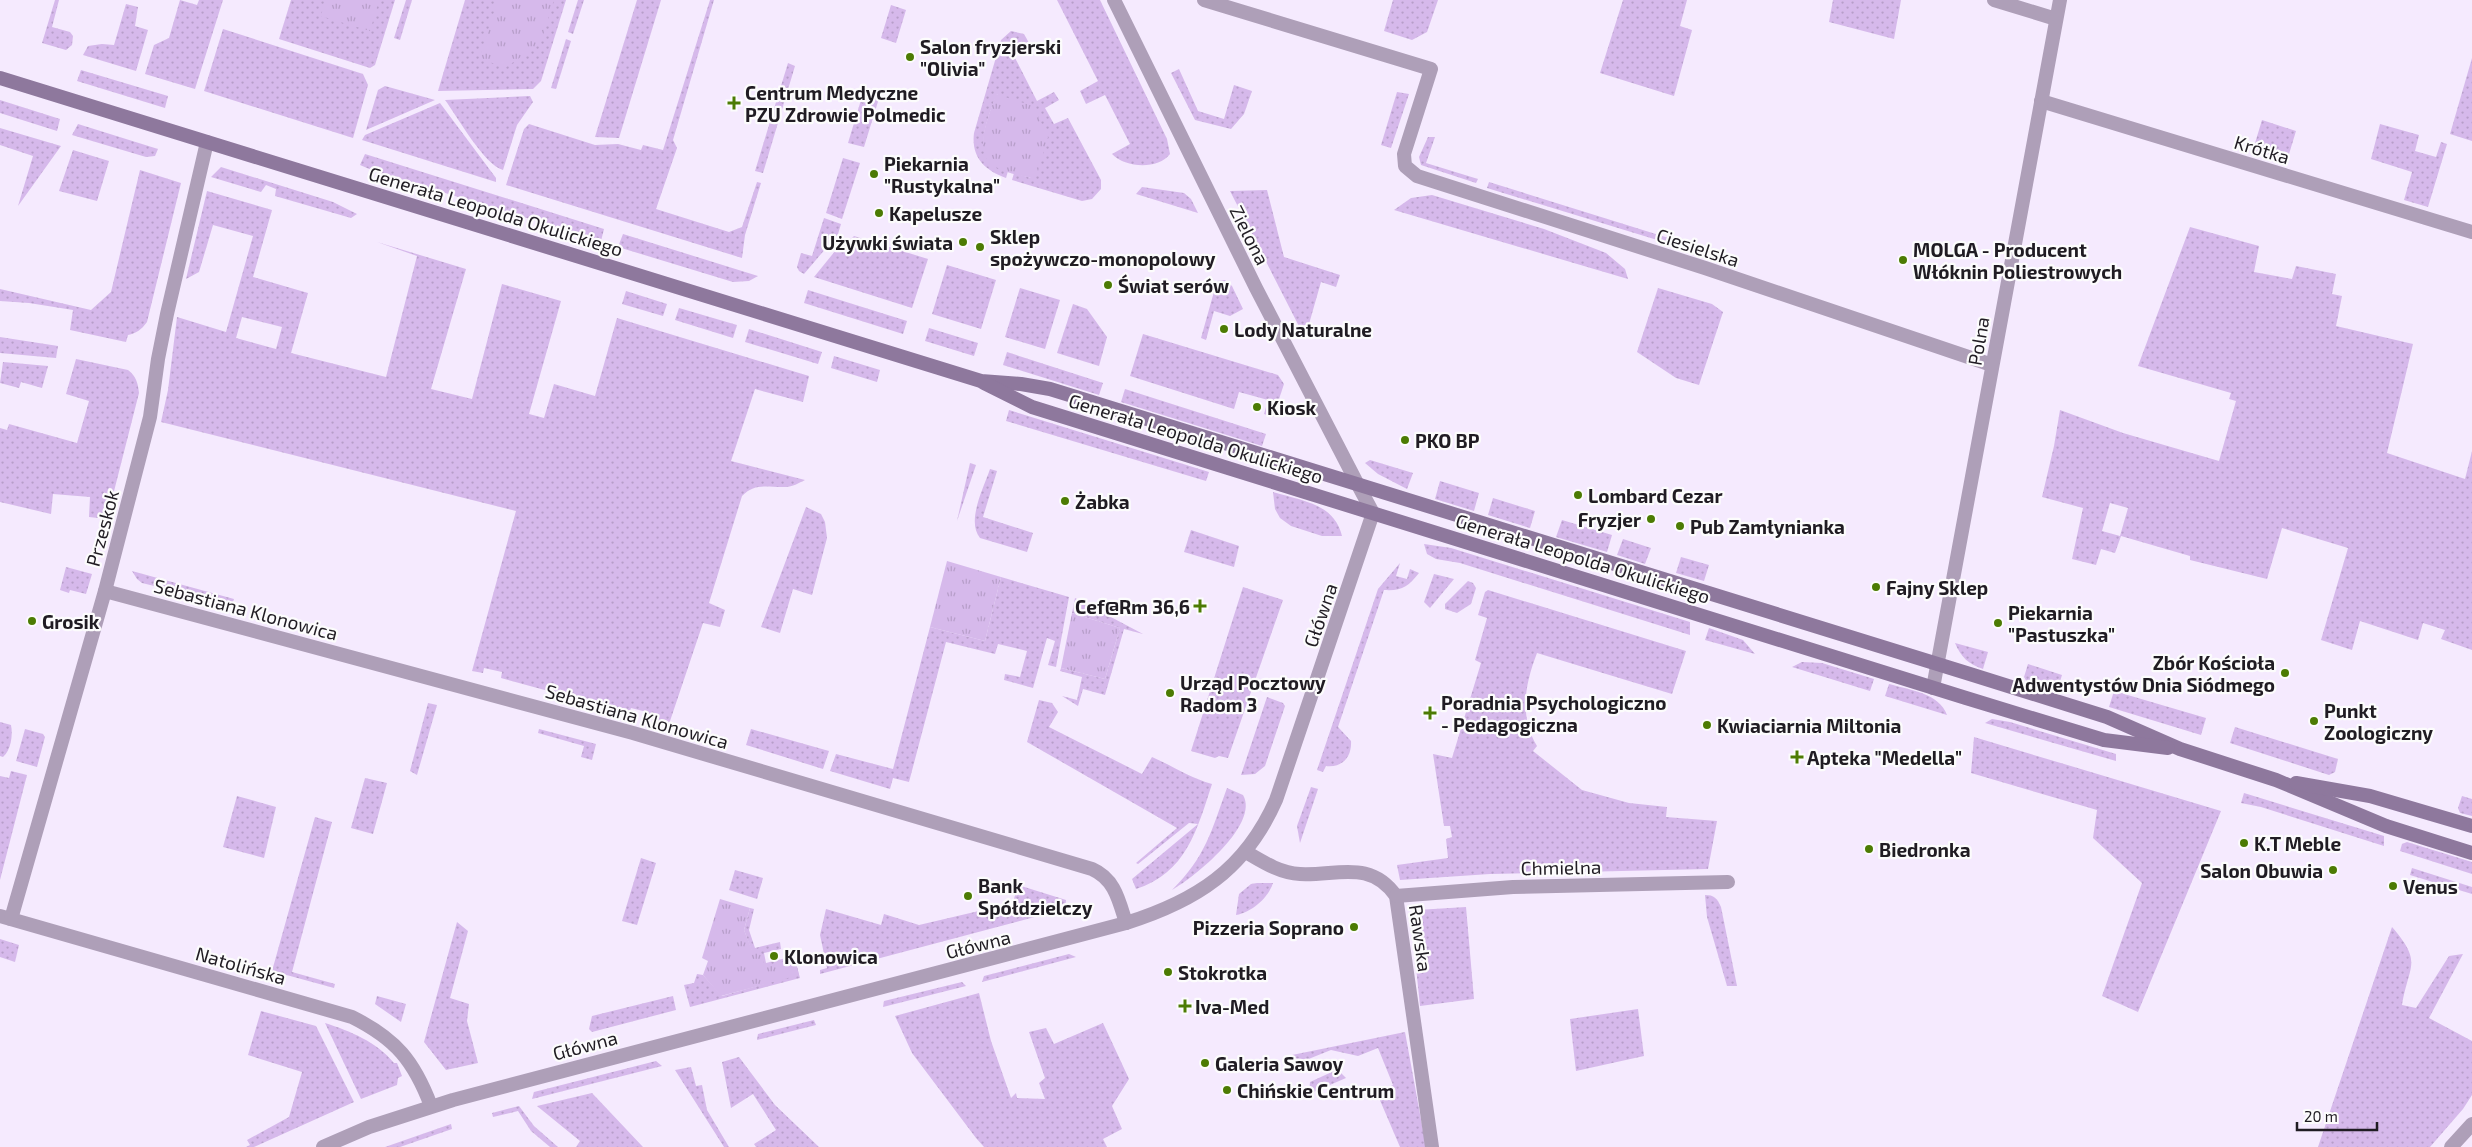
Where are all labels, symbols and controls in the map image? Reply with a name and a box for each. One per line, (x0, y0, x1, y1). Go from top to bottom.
place label: Salon fryzjerski "Olivia" (920, 35, 1061, 80)
marker: Salon fryzjerski "Olivia" (904, 51, 916, 63)
place label: Centrum Medyczne PZU Zdrowie Polmedic (745, 81, 946, 126)
marker: Centrum Medyczne PZU Zdrowie Polmedic (727, 96, 741, 110)
street label: Krótka (2232, 130, 2292, 168)
place label: Piekarnia "Rustykalna" (884, 152, 1000, 198)
street label: Generała Leopolda Okulickiego (366, 161, 626, 261)
marker: Piekarnia "Rustykalna" (868, 168, 880, 180)
street label: Zielona (1225, 201, 1275, 269)
place label: Kapelusze (889, 202, 983, 225)
marker: Kapelusze (873, 207, 885, 219)
street label: Ciesielska (1654, 223, 1742, 271)
place label: Sklep spożywczo-monopolowy (990, 225, 1216, 271)
place label: Używki świata (822, 231, 953, 255)
marker: Używki świata (957, 236, 969, 248)
place label: MOLGA - Producent Włóknin Poliestrowych (1913, 238, 2122, 284)
marker: Sklep spożywczo-monopolowy (974, 241, 986, 253)
marker: MOLGA - Producent Włóknin Poliestrowych (1897, 254, 1909, 266)
place label: Świat serów (1118, 274, 1229, 297)
marker: Świat serów (1102, 279, 1114, 291)
street label: Polna (1962, 315, 1994, 367)
place label: Lody Naturalne (1234, 318, 1372, 342)
marker: Lody Naturalne (1218, 323, 1230, 335)
street label: Generała Leopolda Okulickiego (1066, 388, 1326, 488)
place label: Kiosk (1267, 396, 1317, 419)
marker: Kiosk (1251, 401, 1263, 413)
place label: PKO BP (1415, 429, 1480, 452)
marker: PKO BP (1399, 434, 1411, 446)
place label: Lombard Cezar (1588, 484, 1723, 507)
street label: Przeskok (81, 487, 123, 569)
marker: Lombard Cezar (1572, 489, 1584, 501)
place label: Żabka (1075, 490, 1130, 513)
marker: Żabka (1059, 495, 1071, 507)
street label: Generała Leopolda Okulickiego (1453, 508, 1713, 608)
place label: Fryzjer (1578, 508, 1641, 532)
marker: Fryzjer (1645, 513, 1657, 525)
place label: Pub Zamłynianka (1690, 515, 1845, 539)
marker: Pub Zamłynianka (1674, 520, 1686, 532)
street label: Sebastiana Klonowica (152, 573, 340, 645)
place label: Fajny Sklep (1886, 576, 1988, 600)
street label: Główna (1298, 580, 1342, 650)
marker: Fajny Sklep (1870, 581, 1882, 593)
place label: Cef@Rm 36,6 (1075, 595, 1190, 618)
marker: Cef@Rm 36,6 (1194, 600, 1206, 612)
place label: Piekarnia "Pastuszka" (2008, 601, 2115, 646)
place label: Grosik (42, 610, 100, 633)
marker: Grosik (26, 615, 38, 627)
marker: Piekarnia "Pastuszka" (1992, 617, 2004, 629)
place label: Zbór Kościoła Adwentystów Dnia Siódmego (2013, 651, 2275, 697)
marker: Zbór Kościoła Adwentystów Dnia Siódmego (2279, 667, 2291, 679)
place label: Urząd Pocztowy Radom 3 (1180, 671, 1326, 716)
street label: Sebastiana Klonowica (543, 679, 731, 753)
marker: Urząd Pocztowy Radom 3 (1164, 687, 1176, 699)
place label: Poradnia Psychologiczno - Pedagogiczna (1441, 691, 1666, 736)
place label: Punkt Zoologiczny (2324, 699, 2433, 745)
marker: Poradnia Psychologiczno - Pedagogiczna (1423, 706, 1437, 720)
place label: Kwiaciarnia Miltonia (1717, 714, 1901, 737)
marker: Punkt Zoologiczny (2308, 715, 2320, 727)
marker: Kwiaciarnia Miltonia (1701, 719, 1713, 731)
place label: Apteka "Medella" (1807, 746, 1962, 769)
marker: Apteka "Medella" (1791, 751, 1803, 763)
place label: K.T Meble (2254, 832, 2341, 855)
marker: K.T Meble (2238, 837, 2250, 849)
place label: Biedronka (1879, 838, 1971, 861)
marker: Biedronka (1863, 843, 1875, 855)
street label: Chmielna (1521, 855, 1601, 879)
place label: Salon Obuwia (2200, 859, 2323, 882)
marker: Salon Obuwia (2327, 864, 2339, 876)
place label: Bank Spółdzielczy (978, 874, 1093, 920)
place label: Venus (2403, 875, 2458, 898)
marker: Venus (2387, 880, 2399, 892)
marker: Bank Spółdzielczy (962, 890, 974, 902)
street label: Rawska (1405, 903, 1437, 973)
place label: Pizzeria Soprano (1193, 916, 1344, 939)
marker: Pizzeria Soprano (1348, 921, 1360, 933)
street label: Główna (943, 925, 1013, 963)
street label: Natolińska (193, 941, 289, 989)
place label: Klonowica (784, 945, 878, 968)
marker: Klonowica (768, 950, 780, 962)
place label: Stokrotka (1178, 961, 1267, 984)
marker: Stokrotka (1162, 966, 1174, 978)
place label: Iva-Med (1195, 995, 1269, 1018)
marker: Iva-Med (1179, 1000, 1191, 1012)
street label: Główna (550, 1025, 620, 1065)
place label: Galeria Sawoy (1215, 1052, 1343, 1076)
marker: Galeria Sawoy (1199, 1057, 1211, 1069)
place label: Chińskie Centrum (1237, 1079, 1394, 1102)
marker: Chińskie Centrum (1221, 1084, 1233, 1096)
scale bar (2297, 1100, 2377, 1132)
text: 20 m (2304, 1107, 2338, 1125)

